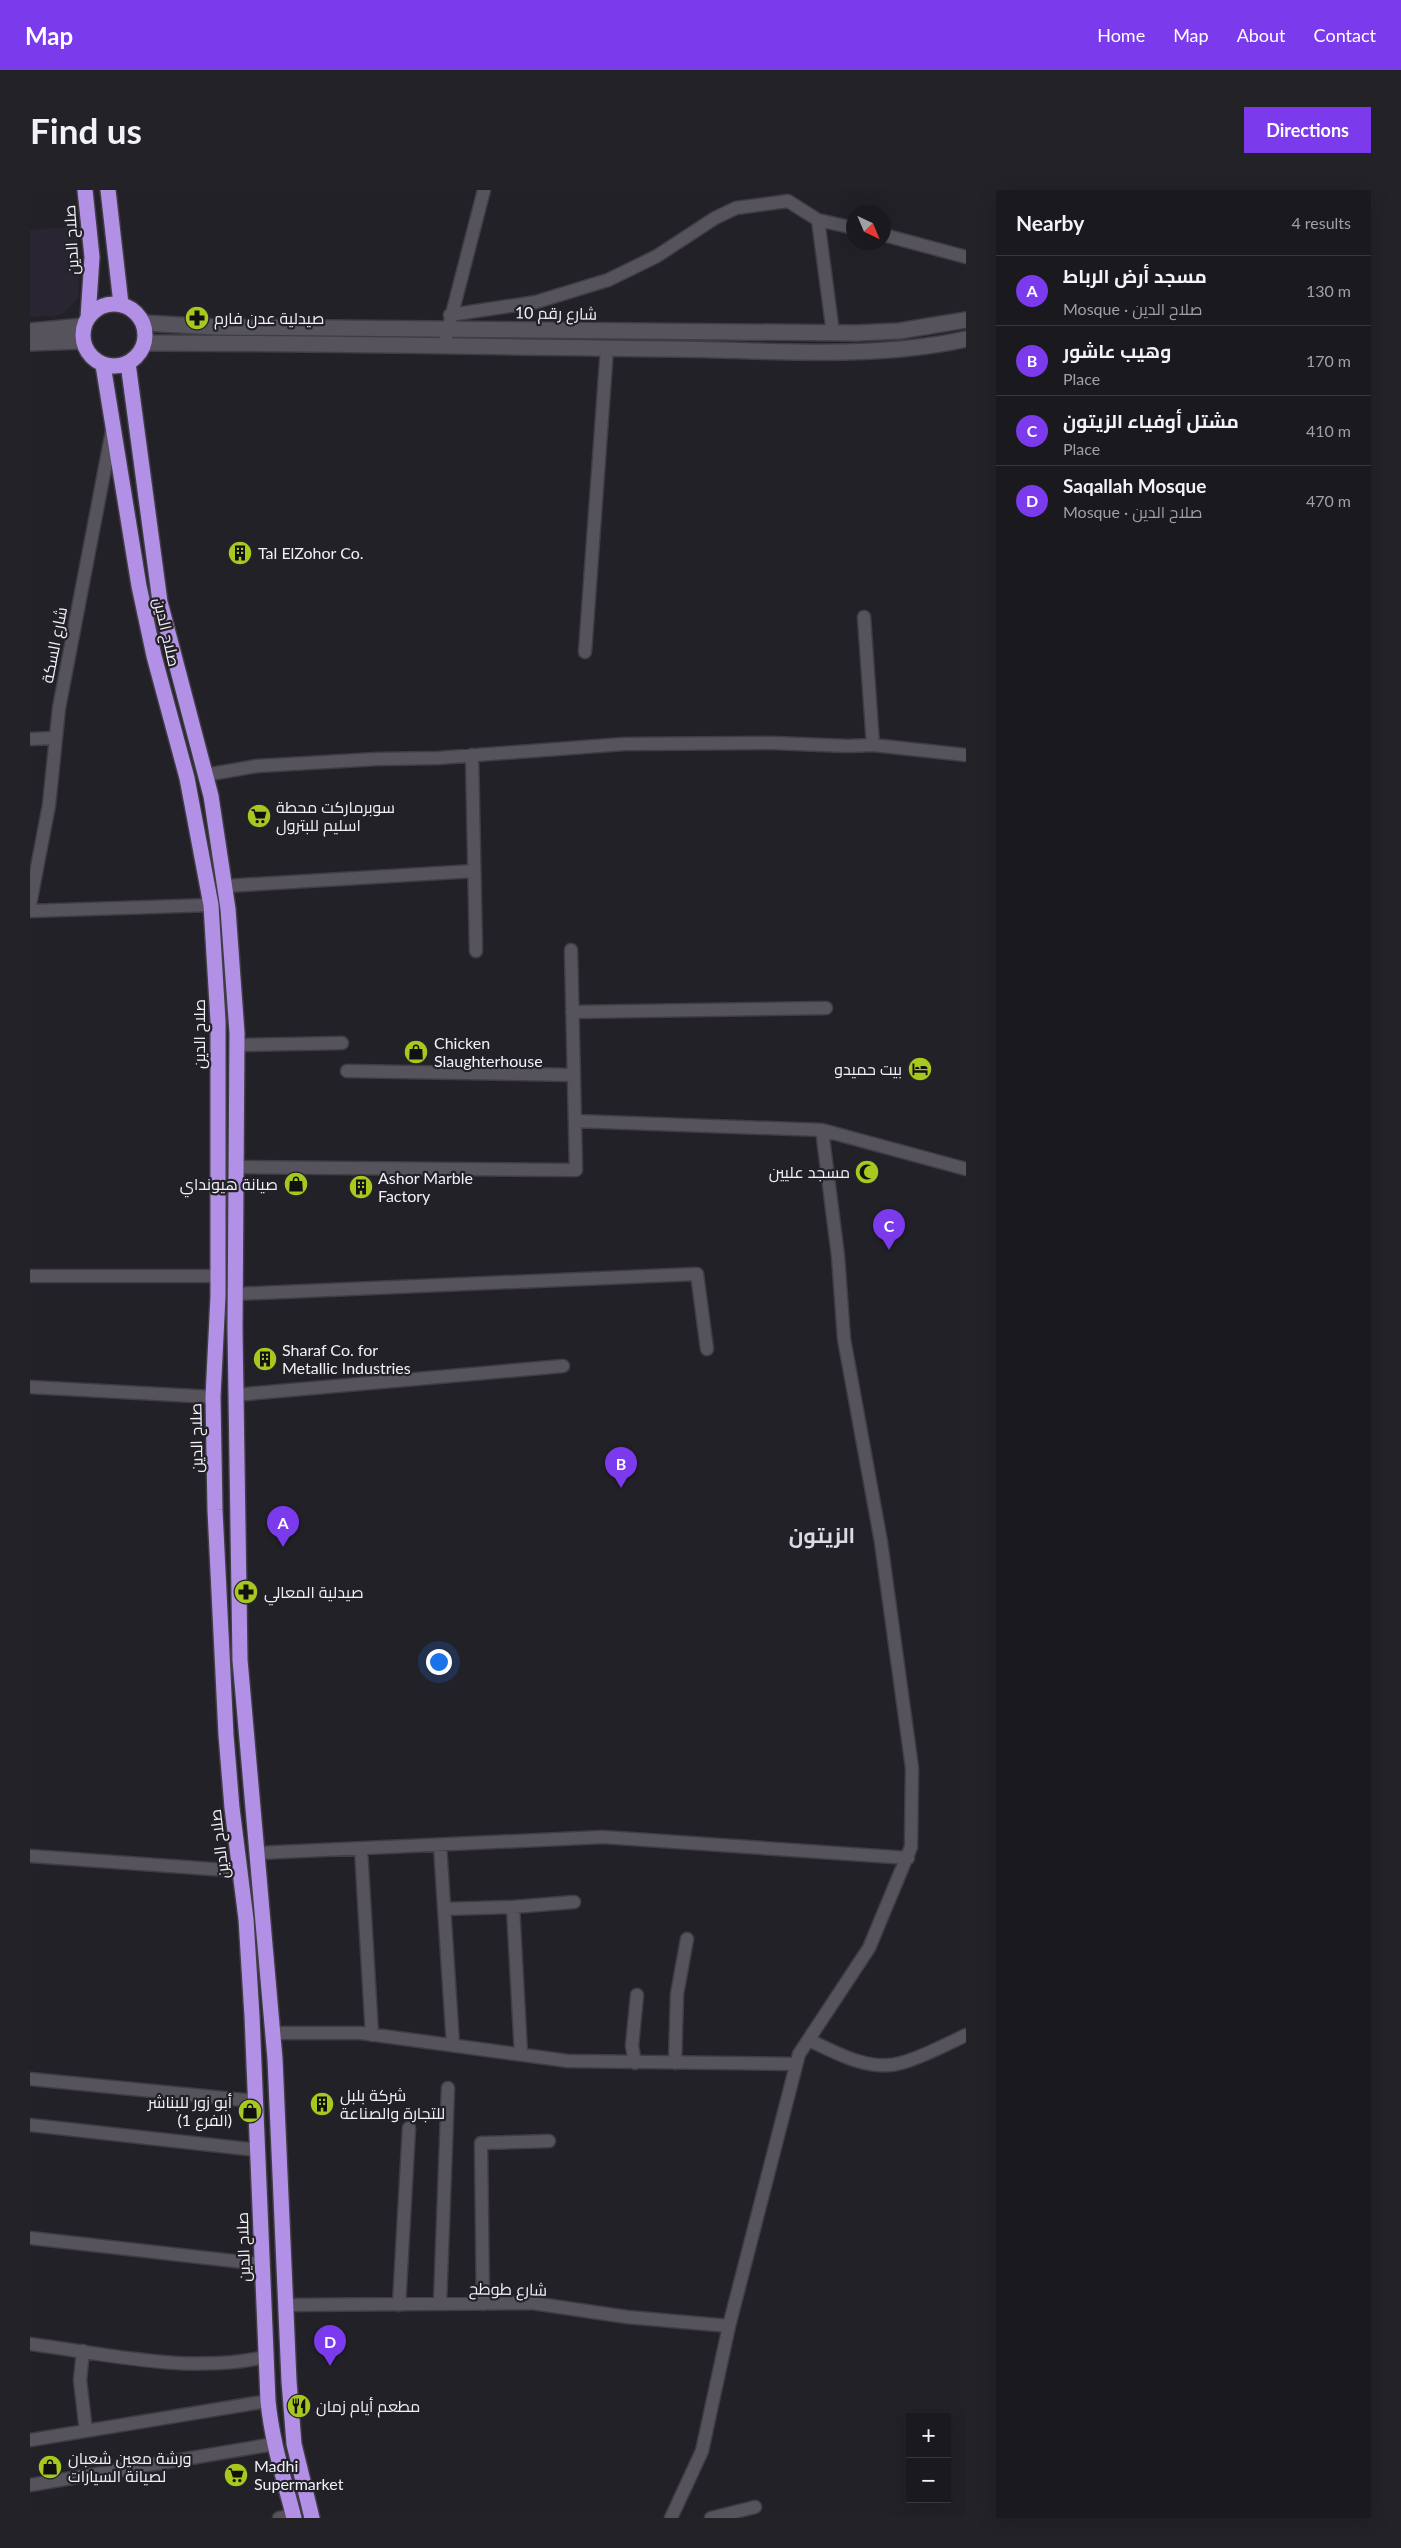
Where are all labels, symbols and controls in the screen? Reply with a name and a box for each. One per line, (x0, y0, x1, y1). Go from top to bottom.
text: Map (25, 21, 73, 50)
text: Home (1097, 24, 1145, 46)
text: Map (1173, 24, 1209, 46)
text: About (1237, 24, 1286, 46)
text: Contact (1314, 24, 1376, 46)
button: Directions (1244, 107, 1371, 153)
text: Find us (30, 109, 142, 151)
street label: صلاح الدين (59, 204, 85, 275)
north arrow (846, 205, 891, 250)
text: Nearby (1016, 210, 1084, 235)
text: 4 results (1291, 213, 1351, 232)
text: مسجد أرض الرباط (1063, 264, 1207, 287)
text: A (1026, 281, 1038, 300)
text: 130 m (1306, 281, 1351, 300)
text: Mosque · صلاح الدين (1063, 299, 1202, 318)
street label: شارع رقم 10 (515, 302, 597, 326)
pharmacy icon: صيدلية عدن فارم (184, 305, 210, 331)
place label: صيدلية عدن فارم (214, 308, 324, 330)
text: وهيب عاشور (1063, 339, 1171, 362)
text: B (1027, 351, 1037, 370)
text: 170 m (1306, 351, 1351, 370)
text: Place (1063, 369, 1100, 388)
text: مشتل أوفياء الزيتون (1063, 409, 1239, 432)
text: C (1027, 421, 1037, 440)
text: 410 m (1306, 421, 1351, 440)
text: Place (1063, 439, 1100, 458)
text: Saqallah Mosque (1063, 474, 1206, 497)
text: D (1026, 491, 1038, 510)
text: 470 m (1306, 491, 1351, 510)
text: Mosque · صلاح الدين (1063, 502, 1202, 521)
building icon: Tal ElZohor Co. (227, 540, 253, 566)
place label: Tal ElZohor Co. (258, 543, 364, 562)
street label: صلاح الدين (147, 596, 185, 669)
street label: شارع السكة (37, 605, 73, 685)
place label: سوبرماركت محطة اسليم للبترول (276, 797, 395, 837)
supermarket icon: سوبرماركت محطة اسليم للبترول (246, 803, 272, 829)
street label: صلاح الدين (189, 999, 211, 1069)
place label: Chicken Slaughterhouse (434, 1033, 543, 1070)
shop icon: Chicken Slaughterhouse (403, 1039, 429, 1065)
hotel icon: بيت حميدو (907, 1056, 933, 1082)
place label: بيت حميدو (834, 1059, 902, 1079)
mosque icon: مسجد عليين (854, 1159, 880, 1185)
place label: مسجد عليين (769, 1162, 850, 1183)
place label: Ashor Marble Factory (378, 1168, 473, 1205)
shop icon: صيانة هيونداي (283, 1171, 309, 1197)
place label: صيانة هيونداي (180, 1174, 278, 1198)
building icon: Ashor Marble Factory (348, 1174, 374, 1200)
pin: C (873, 1209, 905, 1250)
place label: Sharaf Co. for Metallic Industries (282, 1340, 411, 1377)
building icon: Sharaf Co. for Metallic Industries (252, 1346, 278, 1372)
street label: صلاح الدين (185, 1403, 209, 1473)
pin: B (605, 1447, 637, 1488)
pin: A (267, 1506, 299, 1547)
district label: الزيتون (789, 1522, 855, 1549)
pharmacy icon: صيدلية المعالي (233, 1579, 259, 1605)
place label: صيدلية المعالي (264, 1582, 364, 1606)
your location (426, 1649, 452, 1675)
street label: صلاح الدين (205, 1808, 235, 1880)
place label: شركة بلبل للتجارة والصناعة (340, 2085, 445, 2123)
building icon: شركة بلبل للتجارة والصناعة (309, 2091, 335, 2117)
place label: أبو زور للبناشر (الفرع 1) (147, 2092, 232, 2132)
shop icon: أبو زور للبناشر (الفرع 1) (237, 2098, 263, 2124)
street label: صلاح الدين (232, 2212, 256, 2282)
street label: شارع طوطح (469, 2278, 547, 2302)
pin: D (314, 2325, 346, 2366)
restaurant icon: مطعم أيام زمان (286, 2393, 312, 2419)
place label: مطعم أيام زمان (316, 2396, 420, 2418)
map controls (906, 2413, 951, 2503)
button: + (906, 2413, 951, 2458)
place label: ورشة معين شعبان لصيانة السيارات (68, 2448, 191, 2486)
shop icon: ورشة معين شعبان لصيانة السيارات (37, 2454, 63, 2480)
place label: Madhi Supermarket (254, 2456, 344, 2493)
button: − (906, 2458, 951, 2503)
supermarket icon: Madhi Supermarket (223, 2462, 249, 2488)

